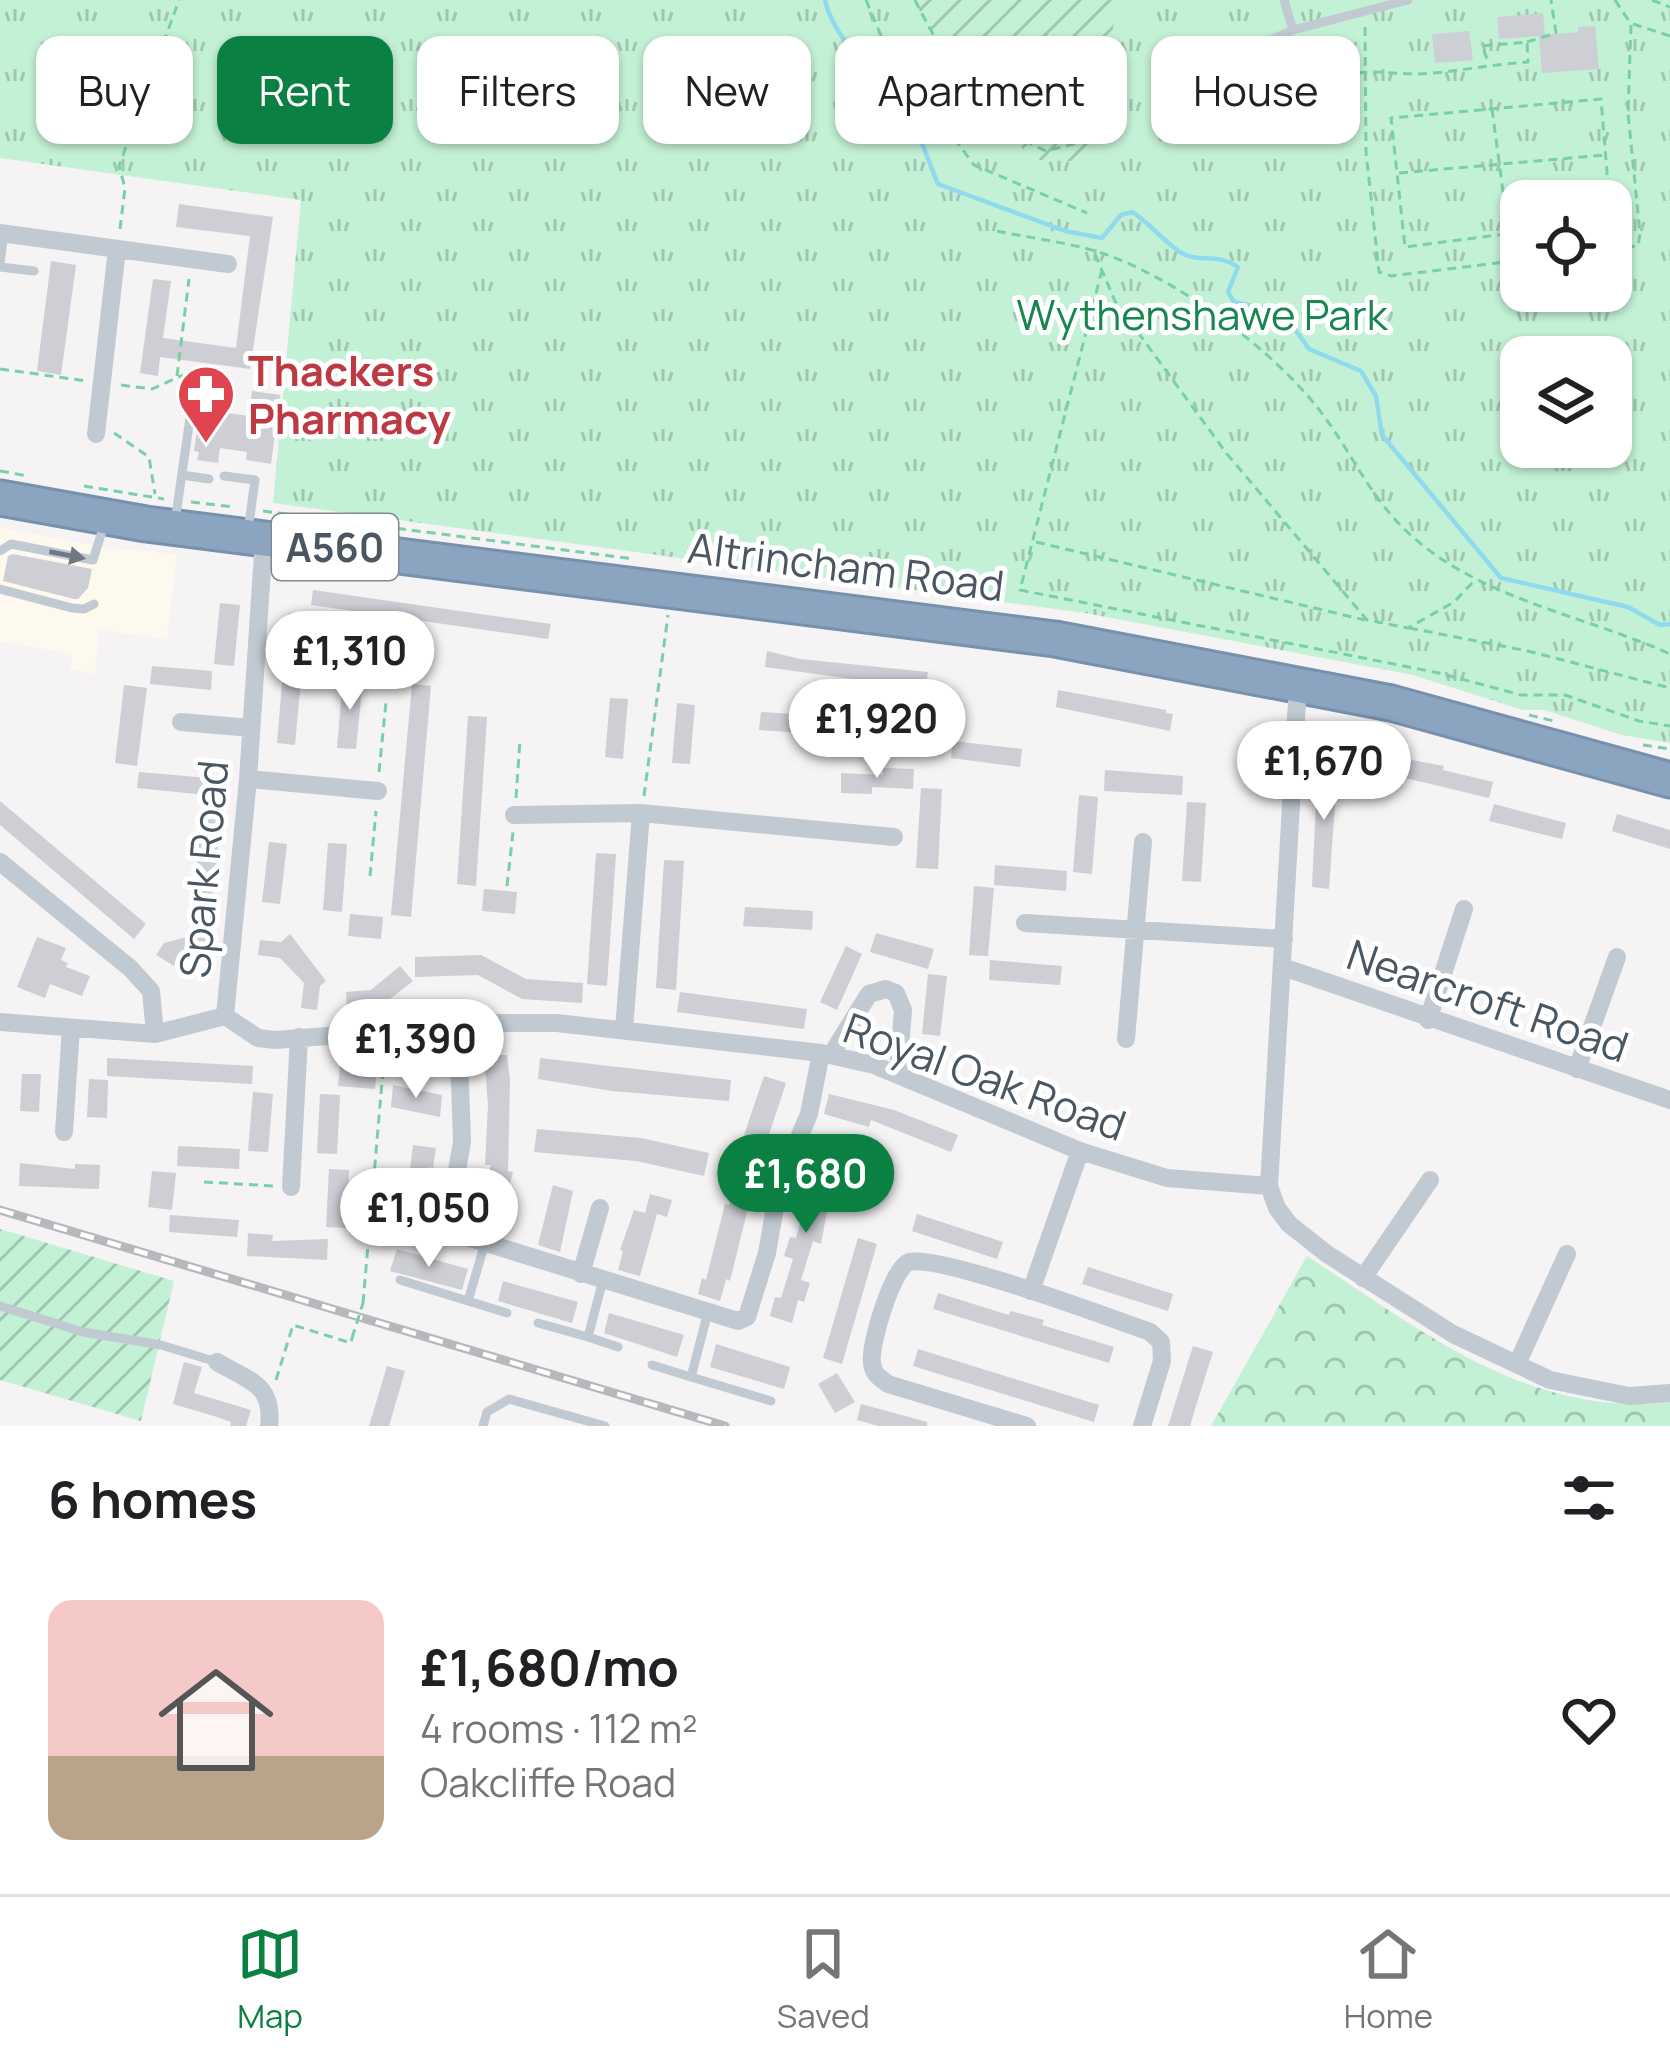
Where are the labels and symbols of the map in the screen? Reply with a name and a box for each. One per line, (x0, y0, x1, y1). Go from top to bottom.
park label: Wythenshawe Park (1016, 285, 1389, 343)
place label: Thackers Pharmacy (248, 341, 451, 447)
pharmacy icon: Thackers Pharmacy (175, 363, 237, 445)
road number: A560 (272, 514, 398, 580)
street label: Altrincham Road (685, 518, 1007, 614)
one-way arrow (49, 546, 86, 565)
pin: £1,310 (252, 611, 448, 713)
pin: £1,920 (779, 679, 975, 781)
pin: £1,670 (1226, 721, 1422, 823)
street label: Spark Road (165, 758, 241, 980)
street label: Nearcroft Road (1340, 925, 1636, 1075)
street label: Royal Oak Road (836, 998, 1134, 1154)
pin: £1,390 (318, 999, 514, 1101)
pin: £1,680 (708, 1134, 904, 1236)
pin: £1,050 (331, 1168, 527, 1270)

